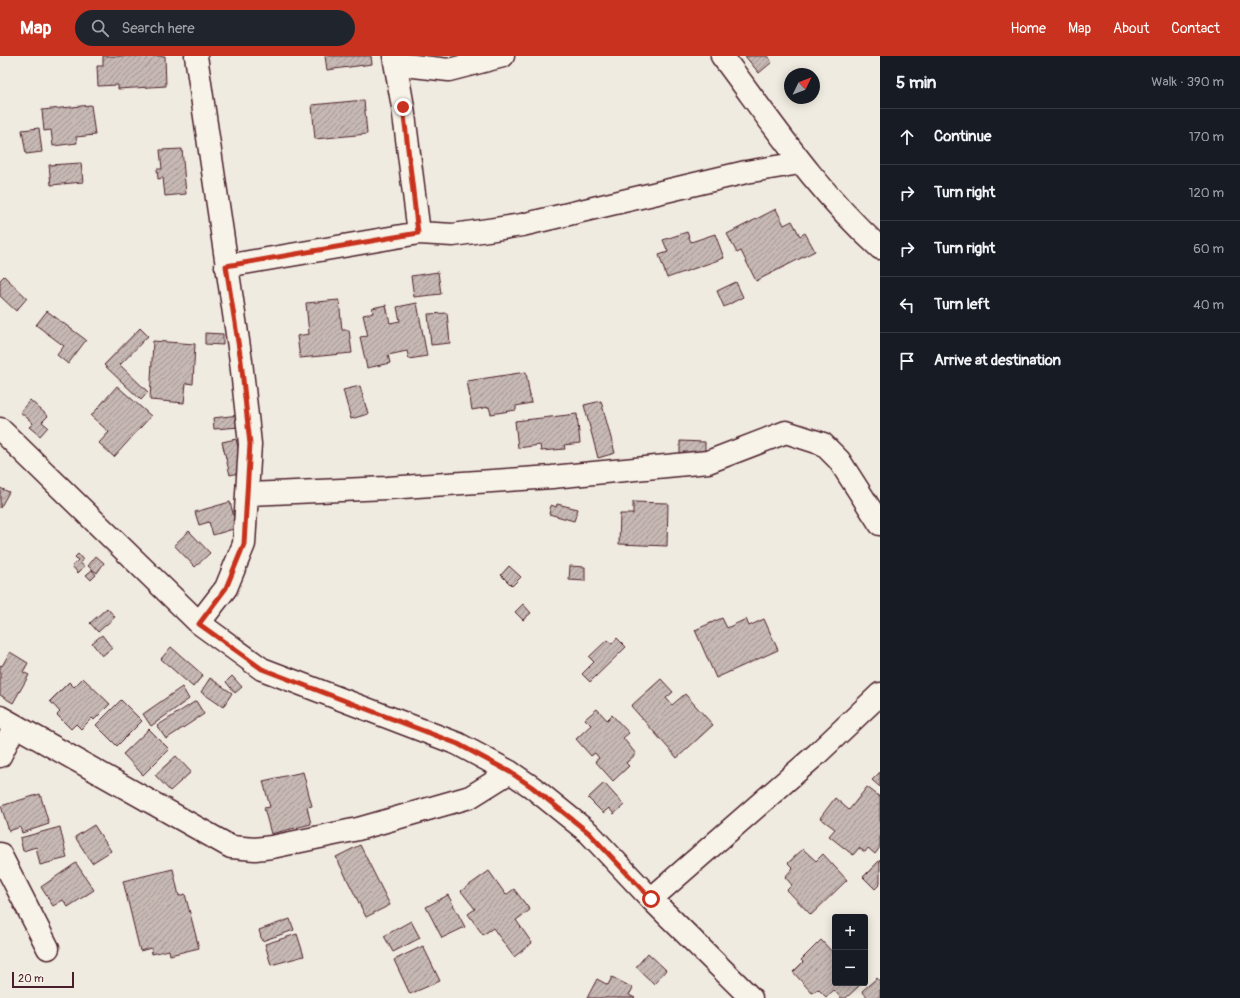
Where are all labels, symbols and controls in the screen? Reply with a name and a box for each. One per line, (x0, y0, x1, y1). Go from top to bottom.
search box (75, 10, 355, 46)
text: Map (20, 16, 51, 40)
icon: search (89, 17, 111, 39)
text: Search here (121, 19, 195, 38)
text: Home (1011, 20, 1046, 37)
text: Map (1068, 20, 1091, 37)
text: About (1113, 20, 1149, 37)
text: Contact (1171, 20, 1220, 37)
north arrow (784, 68, 820, 104)
text: 5 min (896, 72, 936, 93)
text: Walk · 390 m (1151, 74, 1224, 90)
route end (394, 98, 412, 116)
icon: ahead (896, 126, 918, 148)
text: Continue (934, 127, 992, 146)
text: 170 m (1189, 129, 1224, 145)
icon: right (896, 182, 918, 204)
text: Turn right (934, 183, 995, 202)
text: 120 m (1188, 185, 1224, 201)
icon: right (896, 238, 918, 260)
text: Turn right (934, 239, 995, 258)
text: 60 m (1193, 241, 1224, 257)
icon: left (896, 294, 918, 316)
text: Turn left (934, 295, 990, 314)
text: 40 m (1193, 297, 1224, 313)
icon: arrive (896, 350, 918, 372)
text: Arrive at destination (934, 351, 1061, 370)
route start (642, 890, 660, 908)
map controls (832, 914, 868, 986)
button: + (832, 914, 868, 950)
button: − (832, 950, 868, 986)
scale bar (12, 970, 74, 989)
text: 20 m (18, 972, 44, 985)

